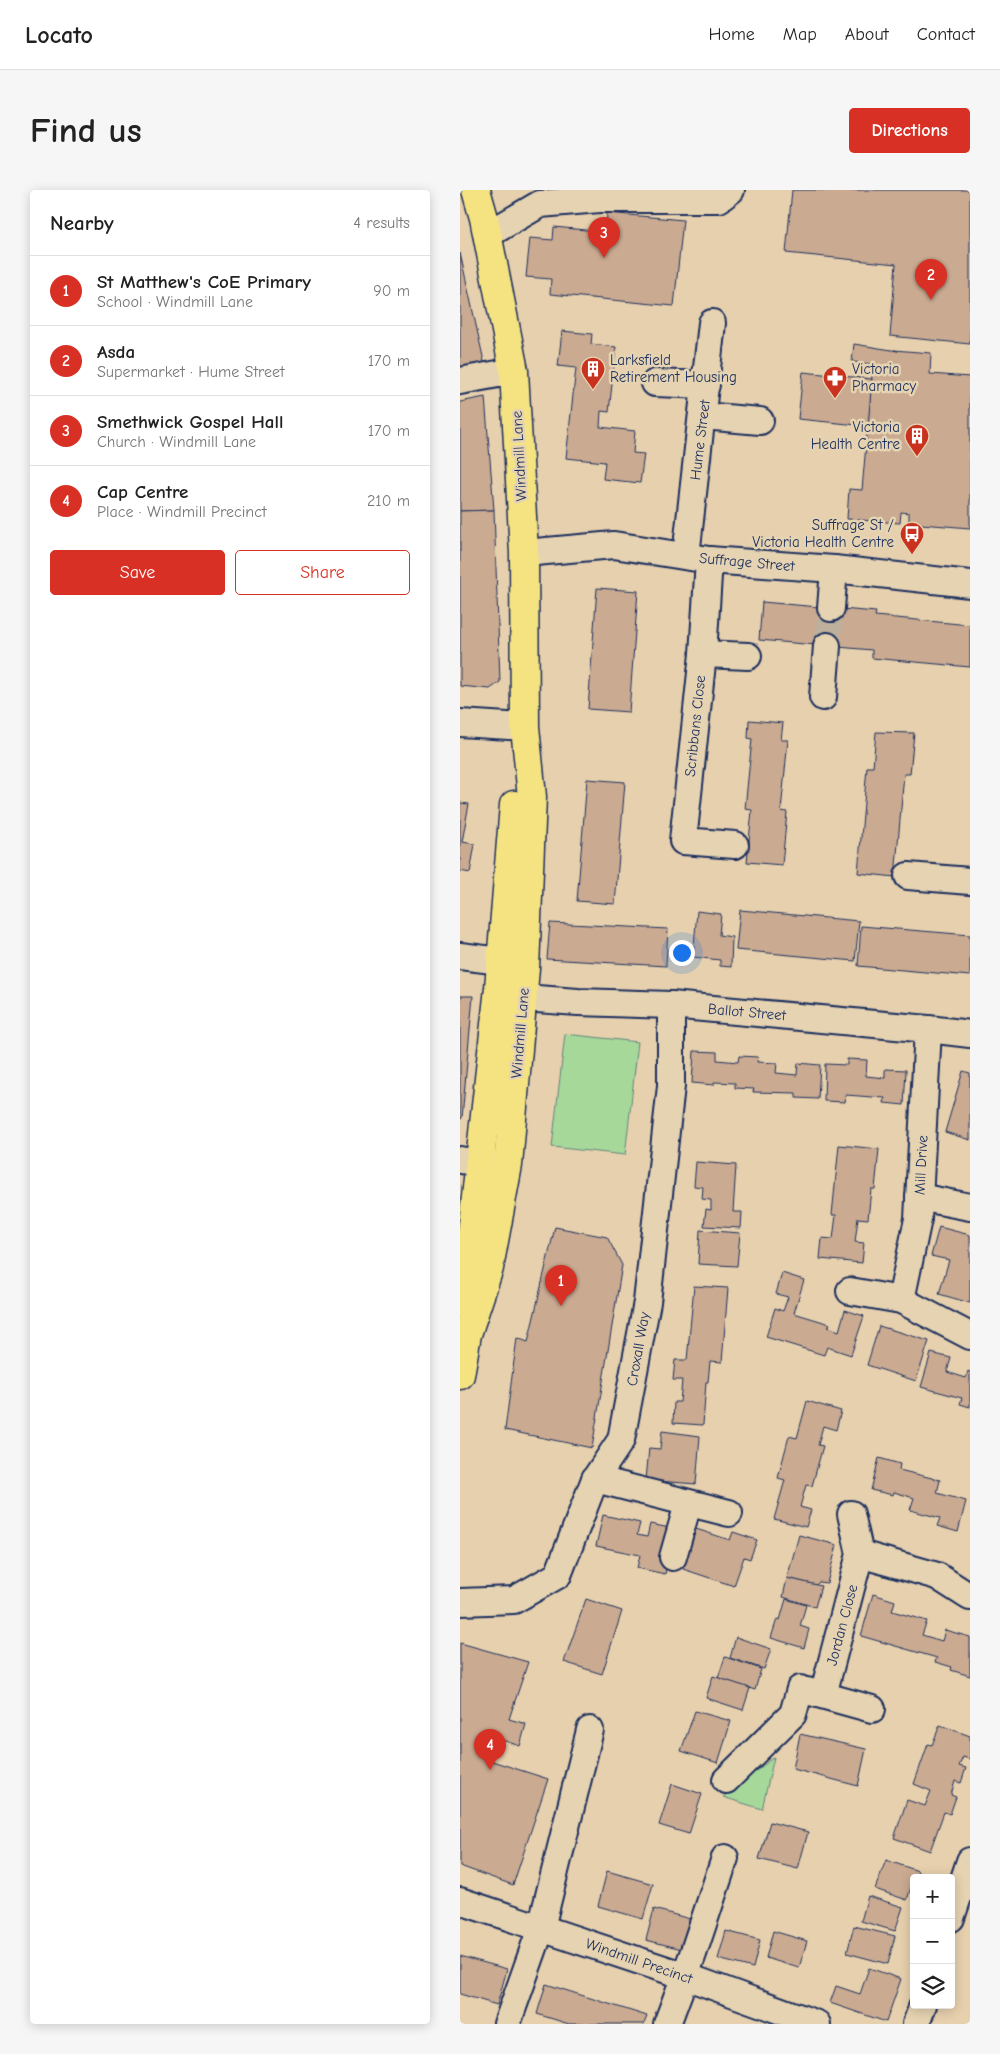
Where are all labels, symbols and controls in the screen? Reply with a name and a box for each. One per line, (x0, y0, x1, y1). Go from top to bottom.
text: Locato (25, 21, 93, 49)
text: Home (708, 24, 755, 45)
text: Map (783, 24, 817, 45)
text: About (845, 24, 889, 45)
text: Contact (917, 24, 975, 45)
button: Directions (849, 108, 970, 153)
text: Find us (30, 110, 142, 151)
text: Nearby (50, 211, 114, 235)
text: 4 results (353, 214, 410, 232)
pin: 3 (588, 217, 620, 258)
pin: 2 (915, 259, 947, 300)
text: St Matthew's CoE Primary (97, 271, 311, 293)
text: 1 (63, 282, 69, 300)
text: 90 m (373, 282, 410, 300)
text: School · Windmill Lane (97, 293, 253, 311)
text: Asda (97, 341, 135, 363)
place label: Larksfield Retirement Housing (610, 351, 737, 386)
text: 2 (62, 352, 70, 370)
text: 170 m (368, 352, 410, 370)
building icon: Larksfield Retirement Housing (580, 356, 606, 390)
place label: Victoria Pharmacy (852, 360, 917, 395)
text: Supermarket · Hume Street (97, 363, 285, 381)
pharmacy icon: Victoria Pharmacy (822, 365, 848, 399)
street label: Hume Street (686, 398, 714, 481)
street label: Windmill Lane (508, 410, 530, 502)
text: Smethwick Gospel Hall (97, 411, 283, 433)
place label: Victoria Health Centre (811, 418, 900, 453)
text: 3 (62, 422, 70, 440)
text: 170 m (368, 422, 410, 440)
building icon: Victoria Health Centre (904, 423, 930, 457)
text: Church · Windmill Lane (97, 433, 256, 451)
text: Cap Centre (97, 481, 188, 503)
text: 4 (62, 492, 70, 510)
text: 210 m (367, 492, 410, 510)
text: Place · Windmill Precinct (97, 503, 267, 521)
place label: Suffrage St / Victoria Health Centre (752, 516, 894, 551)
bus stop icon: Suffrage St / Victoria Health Centre (899, 521, 925, 555)
street label: Suffrage Street (699, 549, 796, 575)
button: Save (50, 550, 225, 595)
button: Share (235, 550, 410, 595)
street label: Scribbans Close (681, 674, 709, 778)
your location (669, 940, 695, 966)
street label: Windmill Lane (507, 986, 533, 1079)
street label: Ballot Street (707, 1000, 787, 1024)
street label: Mill Drive (910, 1134, 932, 1195)
pin: 1 (545, 1265, 577, 1306)
street label: Croxall Way (623, 1310, 653, 1388)
street label: Jordan Close (823, 1582, 862, 1668)
pin: 4 (474, 1729, 506, 1770)
map controls (910, 1874, 955, 2009)
button: + (910, 1874, 955, 1919)
button: − (910, 1919, 955, 1964)
street label: Windmill Precinct (583, 1934, 696, 1988)
button: layers (910, 1964, 955, 2009)

